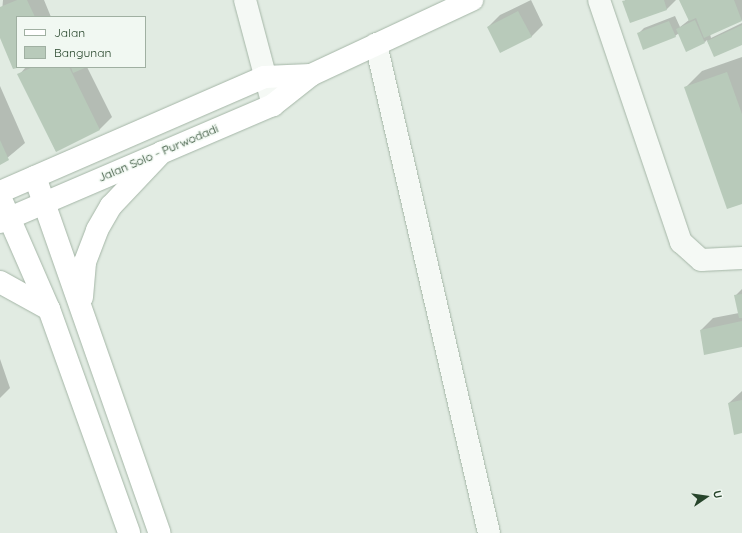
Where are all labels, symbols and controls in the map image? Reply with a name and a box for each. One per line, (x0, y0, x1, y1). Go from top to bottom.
legend (16, 16, 146, 68)
text: Jalan (54, 25, 85, 40)
text: Bangunan (54, 45, 111, 60)
street label: Jalan Solo - Purwodadi (96, 121, 220, 185)
north arrow (686, 477, 726, 517)
text: U (710, 489, 725, 500)

